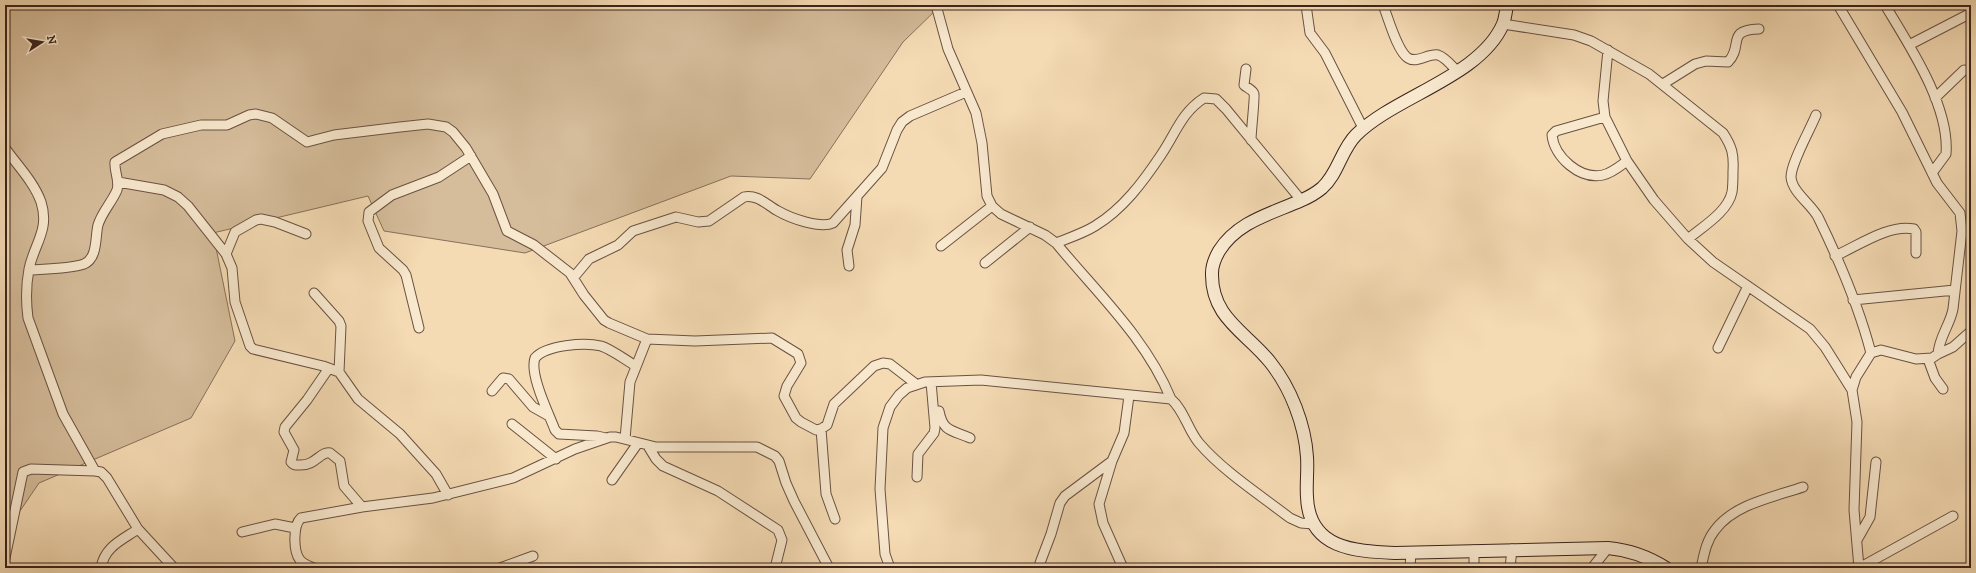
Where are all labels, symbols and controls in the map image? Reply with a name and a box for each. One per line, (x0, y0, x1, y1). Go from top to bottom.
north arrow (22, 22, 62, 62)
text: N (43, 34, 59, 46)

